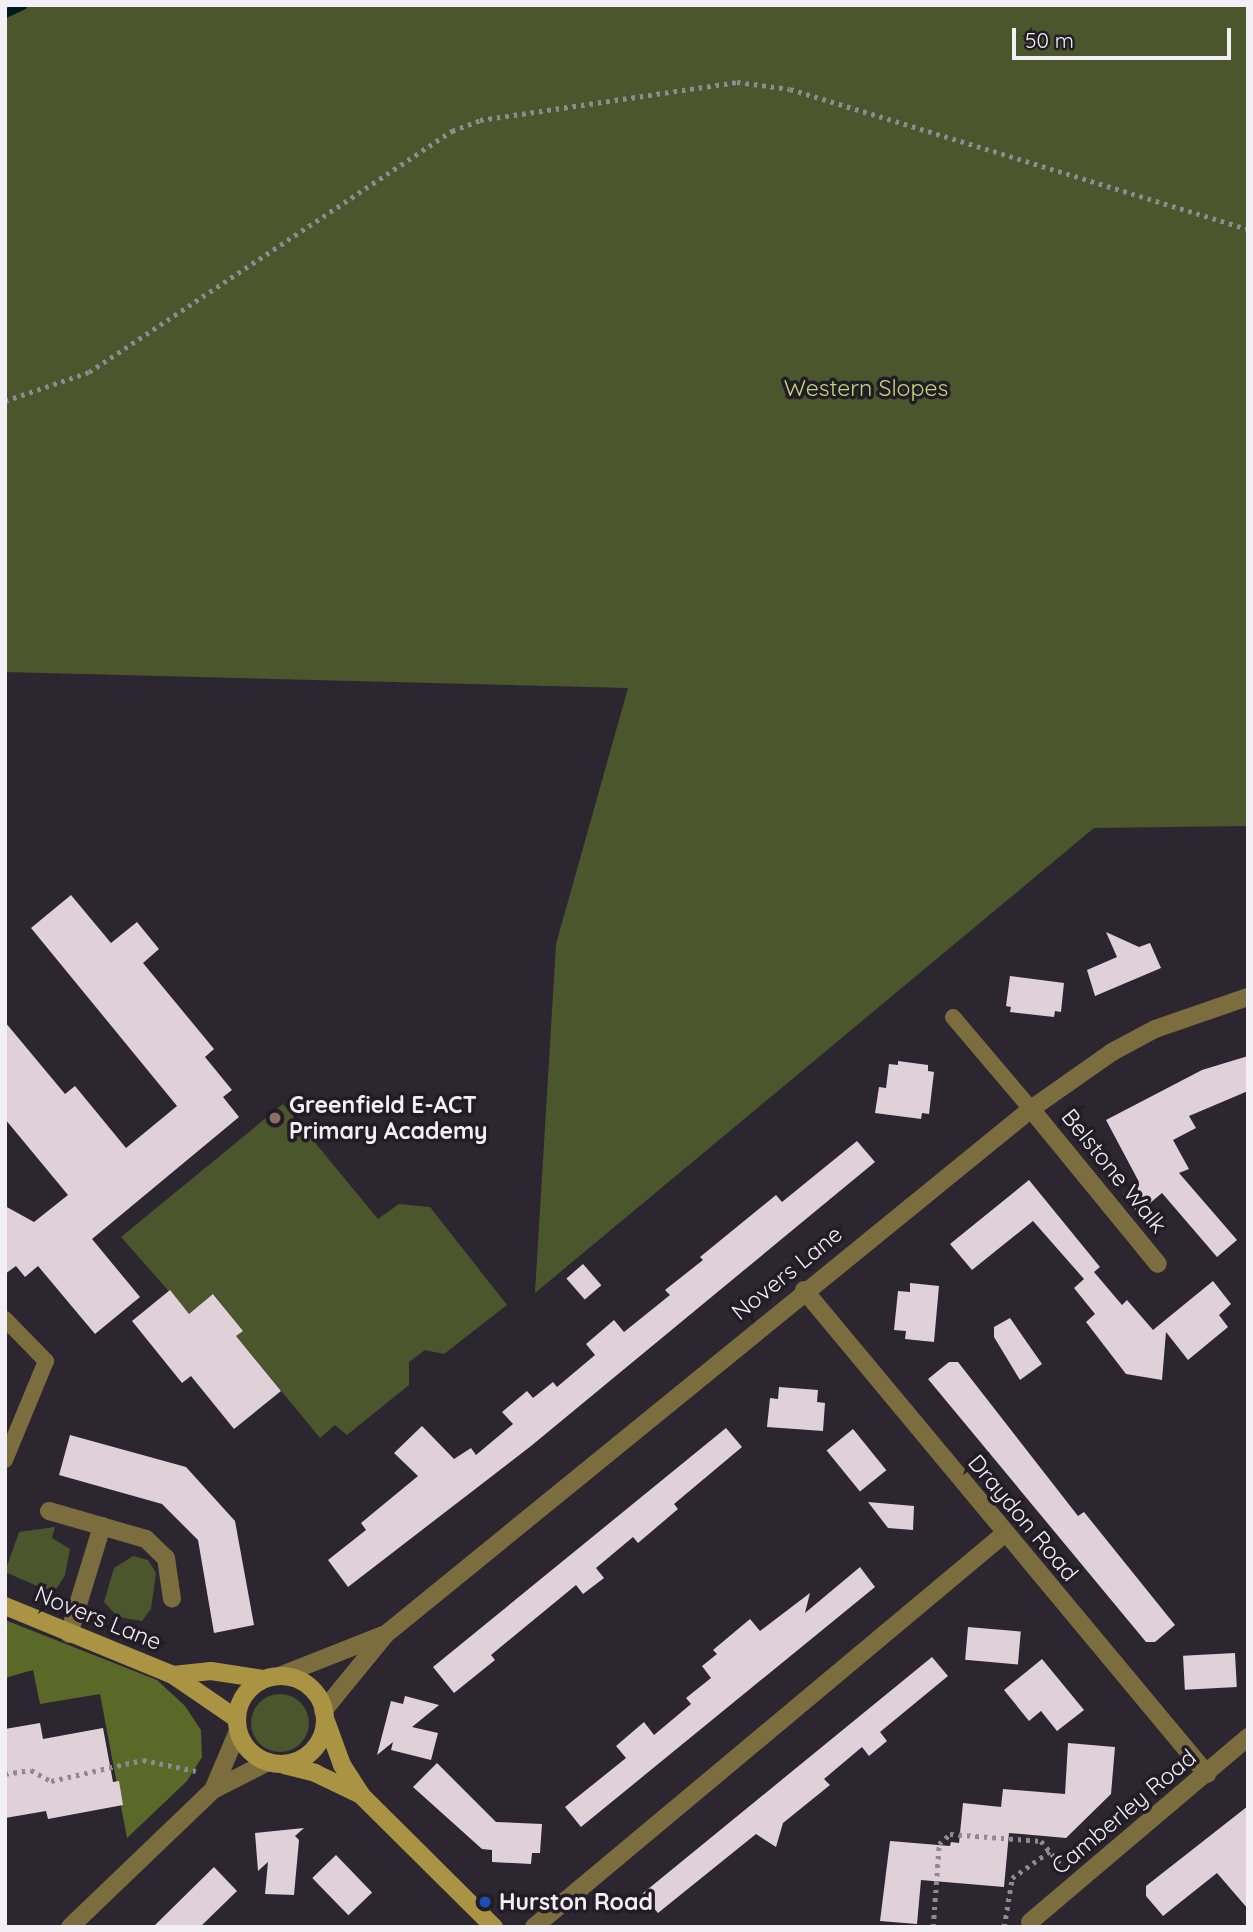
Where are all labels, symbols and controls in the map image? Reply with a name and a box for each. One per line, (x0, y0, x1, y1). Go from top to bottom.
scale bar (1015, 14, 1234, 58)
text: 50 m (1025, 27, 1074, 53)
park label: Western Slopes (784, 374, 948, 402)
place label: Greenfield E-ACT Primary Academy (289, 1091, 488, 1145)
street label: Belstone Walk (1056, 1103, 1172, 1239)
marker: Greenfield E-ACT Primary Academy (267, 1110, 283, 1126)
street label: Novers Lane (726, 1220, 848, 1326)
street label: Draydon Road (962, 1449, 1084, 1587)
street label: Novers Lane (31, 1580, 165, 1656)
street label: Camberley Road (1046, 1744, 1202, 1880)
place label: Hurston Road (499, 1888, 653, 1916)
marker: Hurston Road (477, 1894, 493, 1910)

